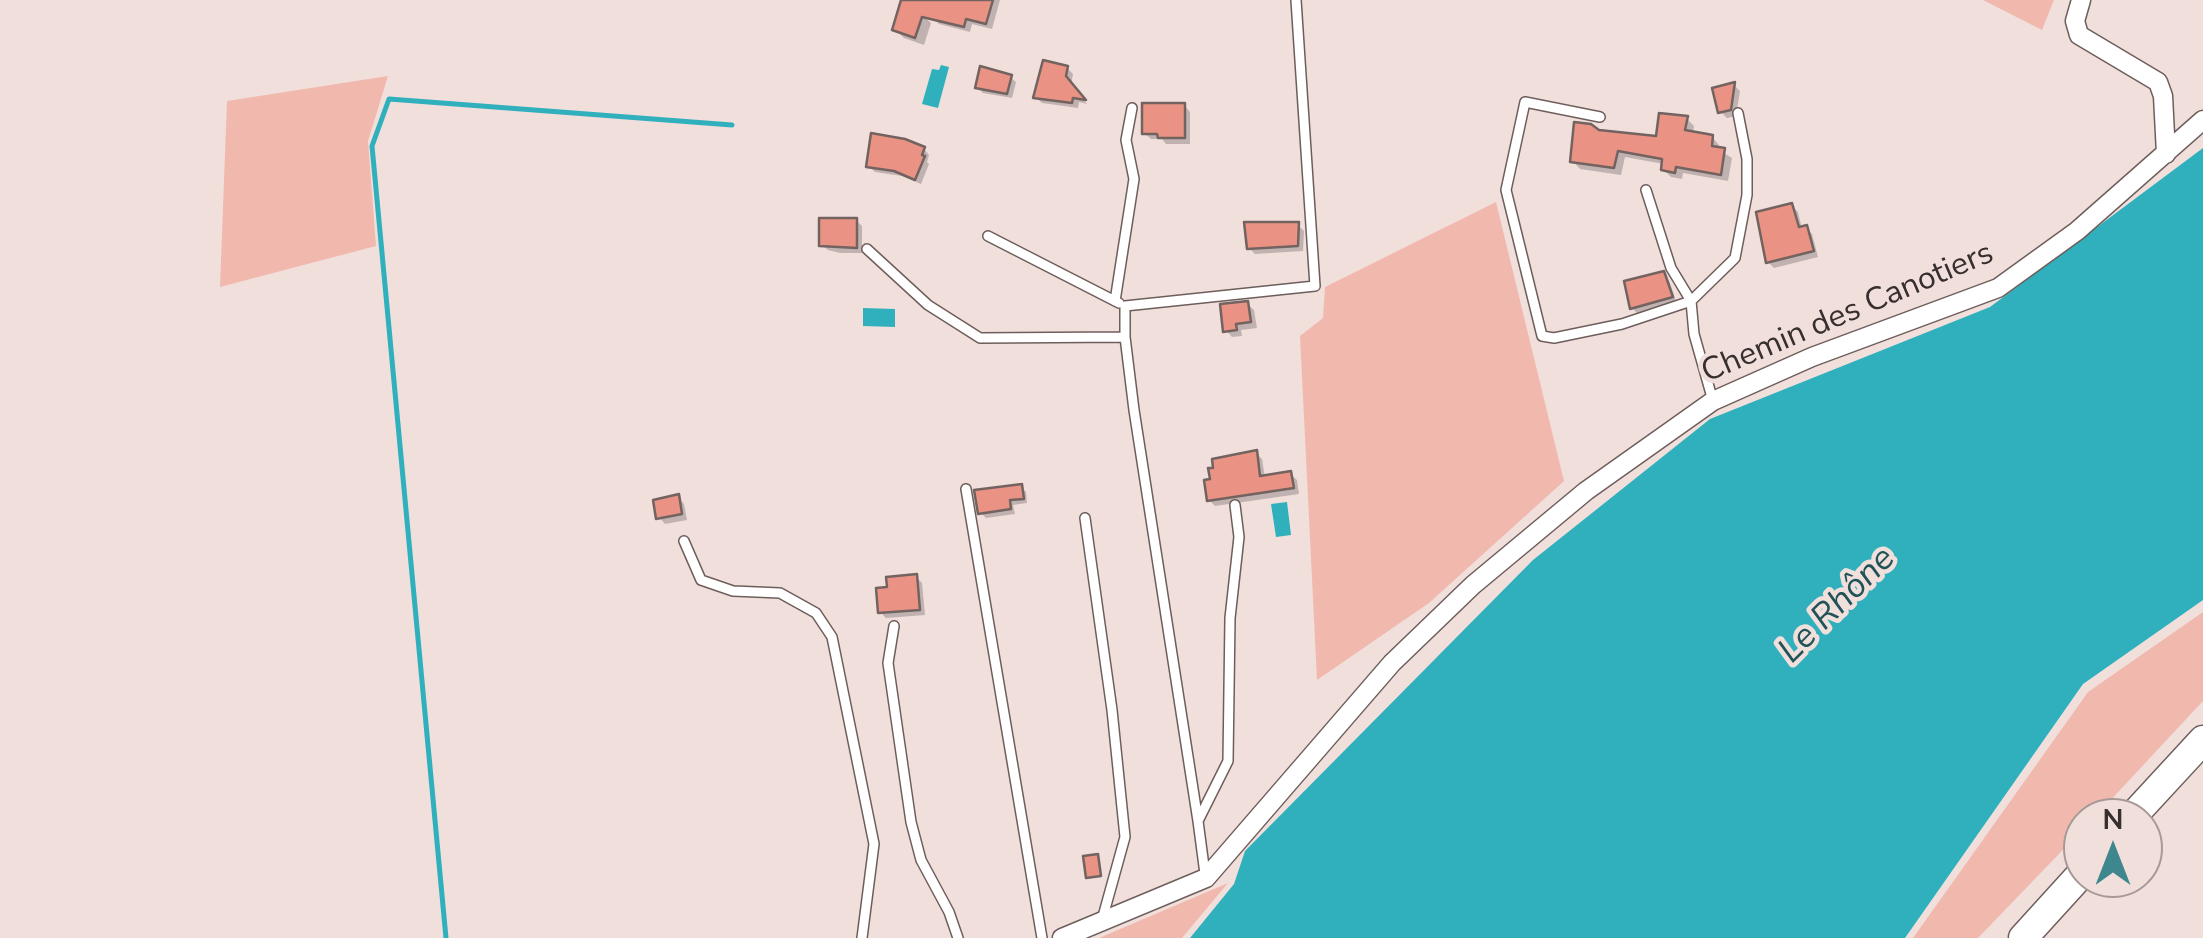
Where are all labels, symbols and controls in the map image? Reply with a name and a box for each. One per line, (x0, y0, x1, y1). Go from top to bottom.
street label: Chemin des Canotiers (1696, 235, 2000, 393)
water label: Le Rhône (1771, 539, 1905, 673)
north arrow (2063, 798, 2163, 898)
text: N (2103, 801, 2123, 839)

